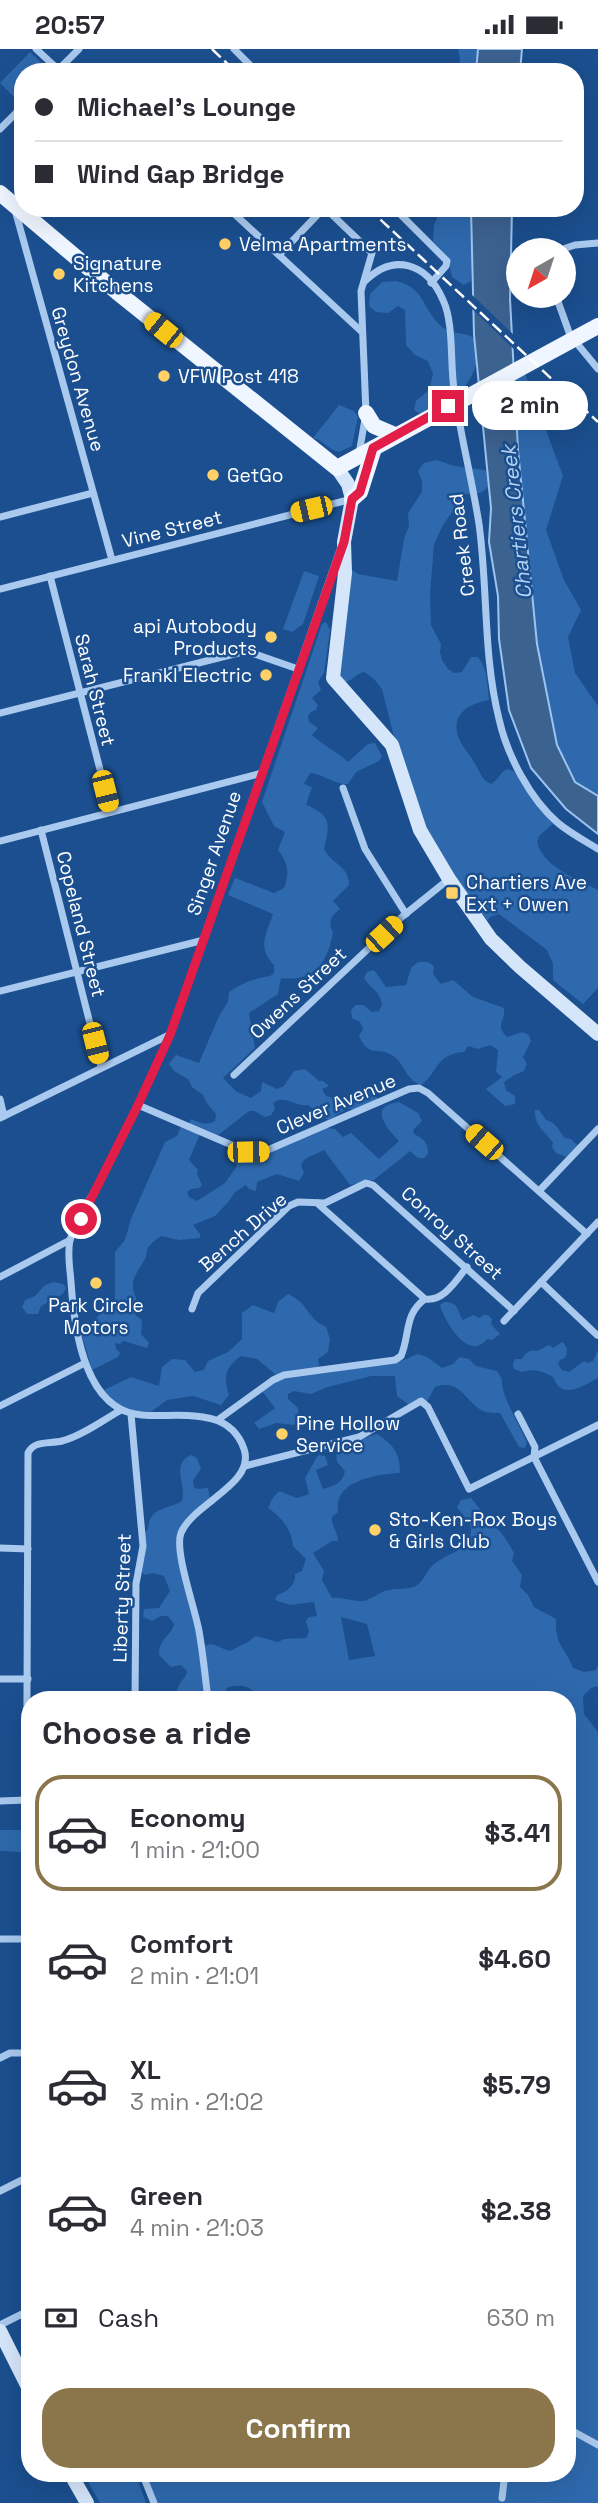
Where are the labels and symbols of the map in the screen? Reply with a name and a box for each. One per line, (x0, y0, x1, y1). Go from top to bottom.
place label: Velma Apartments (239, 232, 407, 257)
marker: Velma Apartments (217, 236, 233, 252)
north arrow (506, 238, 576, 308)
place label: Signature Kitchens (73, 251, 162, 298)
marker: Signature Kitchens (51, 266, 67, 282)
street label: Greydon Avenue (45, 304, 111, 454)
car (141, 309, 186, 351)
place label: VFW Post 418 (178, 364, 299, 389)
marker: VFW Post 418 (156, 368, 172, 384)
callout: 2 min (472, 381, 588, 431)
route end (432, 390, 464, 422)
water label: Chartiers Creek (494, 441, 538, 600)
place label: GetGo (227, 463, 283, 488)
marker: GetGo (205, 467, 221, 483)
street label: Creek Road (443, 492, 481, 598)
car (289, 494, 334, 524)
street label: Vine Street (119, 505, 225, 553)
place label: api Autobody Products (133, 614, 257, 661)
marker: api Autobody Products (263, 629, 279, 645)
street label: Sarah Street (69, 631, 121, 749)
place label: Frankl Electric (123, 663, 252, 688)
marker: Frankl Electric (258, 667, 274, 683)
car (90, 768, 121, 814)
street label: Singer Avenue (181, 787, 247, 919)
street label: Copeland Street (51, 848, 111, 1000)
place label: Chartiers Ave Ext + Owen (466, 870, 587, 917)
marker: Chartiers Ave Ext + Owen (444, 885, 460, 901)
car (362, 912, 407, 956)
street label: Owens Street (244, 942, 352, 1044)
car (80, 1020, 111, 1066)
street label: Clever Avenue (272, 1068, 400, 1140)
car (462, 1120, 507, 1164)
car (227, 1141, 270, 1163)
street label: Conroy Street (396, 1181, 508, 1285)
street label: Bench Drive (194, 1187, 292, 1277)
route start (65, 1203, 97, 1235)
marker: Park Circle Motors (88, 1275, 104, 1291)
place label: Park Circle Motors (48, 1293, 144, 1340)
place label: Pine Hollow Service (296, 1411, 400, 1458)
marker: Pine Hollow Service (274, 1426, 290, 1442)
place label: Sto-Ken-Rox Boys & Girls Club (389, 1507, 557, 1554)
marker: Sto-Ken-Rox Boys & Girls Club (367, 1522, 383, 1538)
street label: Liberty Street (107, 1533, 137, 1663)

